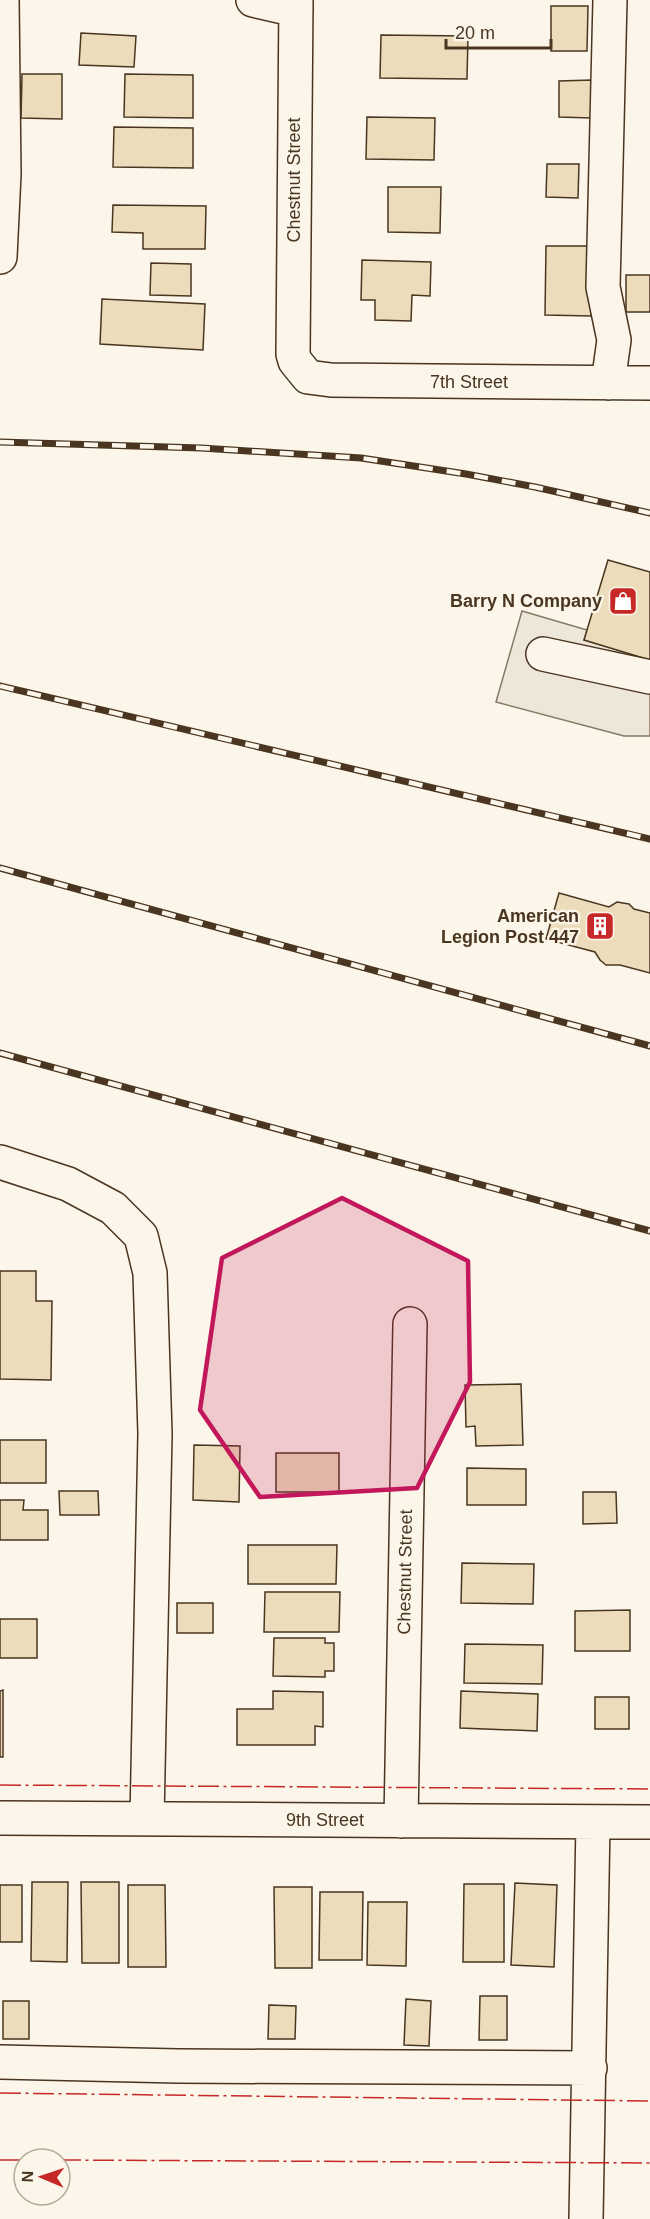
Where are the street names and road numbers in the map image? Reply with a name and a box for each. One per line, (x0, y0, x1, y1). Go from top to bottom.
street label: Chestnut Street (284, 117, 304, 243)
street label: 7th Street (430, 372, 508, 392)
street label: Chestnut Street (394, 1509, 416, 1635)
street label: 9th Street (286, 1810, 364, 1830)

